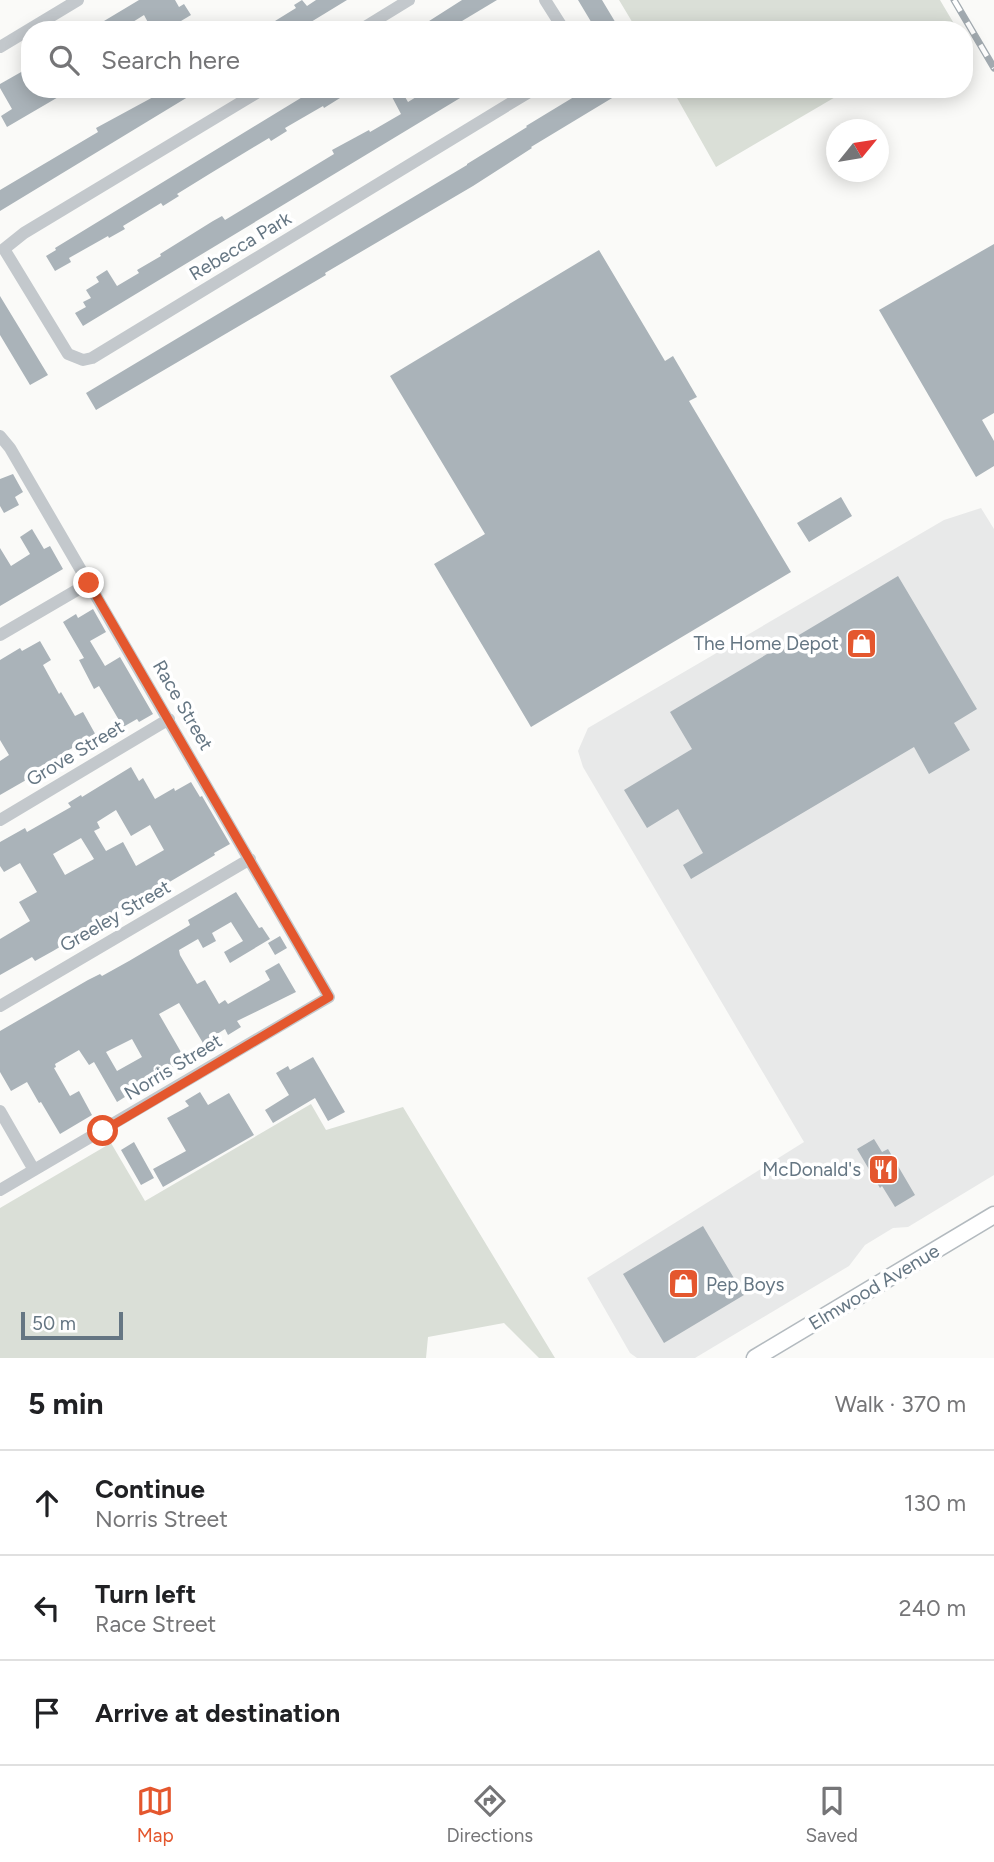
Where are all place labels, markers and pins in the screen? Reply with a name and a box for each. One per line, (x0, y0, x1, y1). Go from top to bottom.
shop icon: The Home Depot (845, 626, 879, 660)
place label: The Home Depot (693, 632, 839, 655)
restaurant icon: McDonald's (867, 1152, 901, 1186)
place label: McDonald's (762, 1158, 861, 1181)
shop icon: Pep Boys (666, 1267, 700, 1301)
place label: Pep Boys (706, 1273, 784, 1296)

